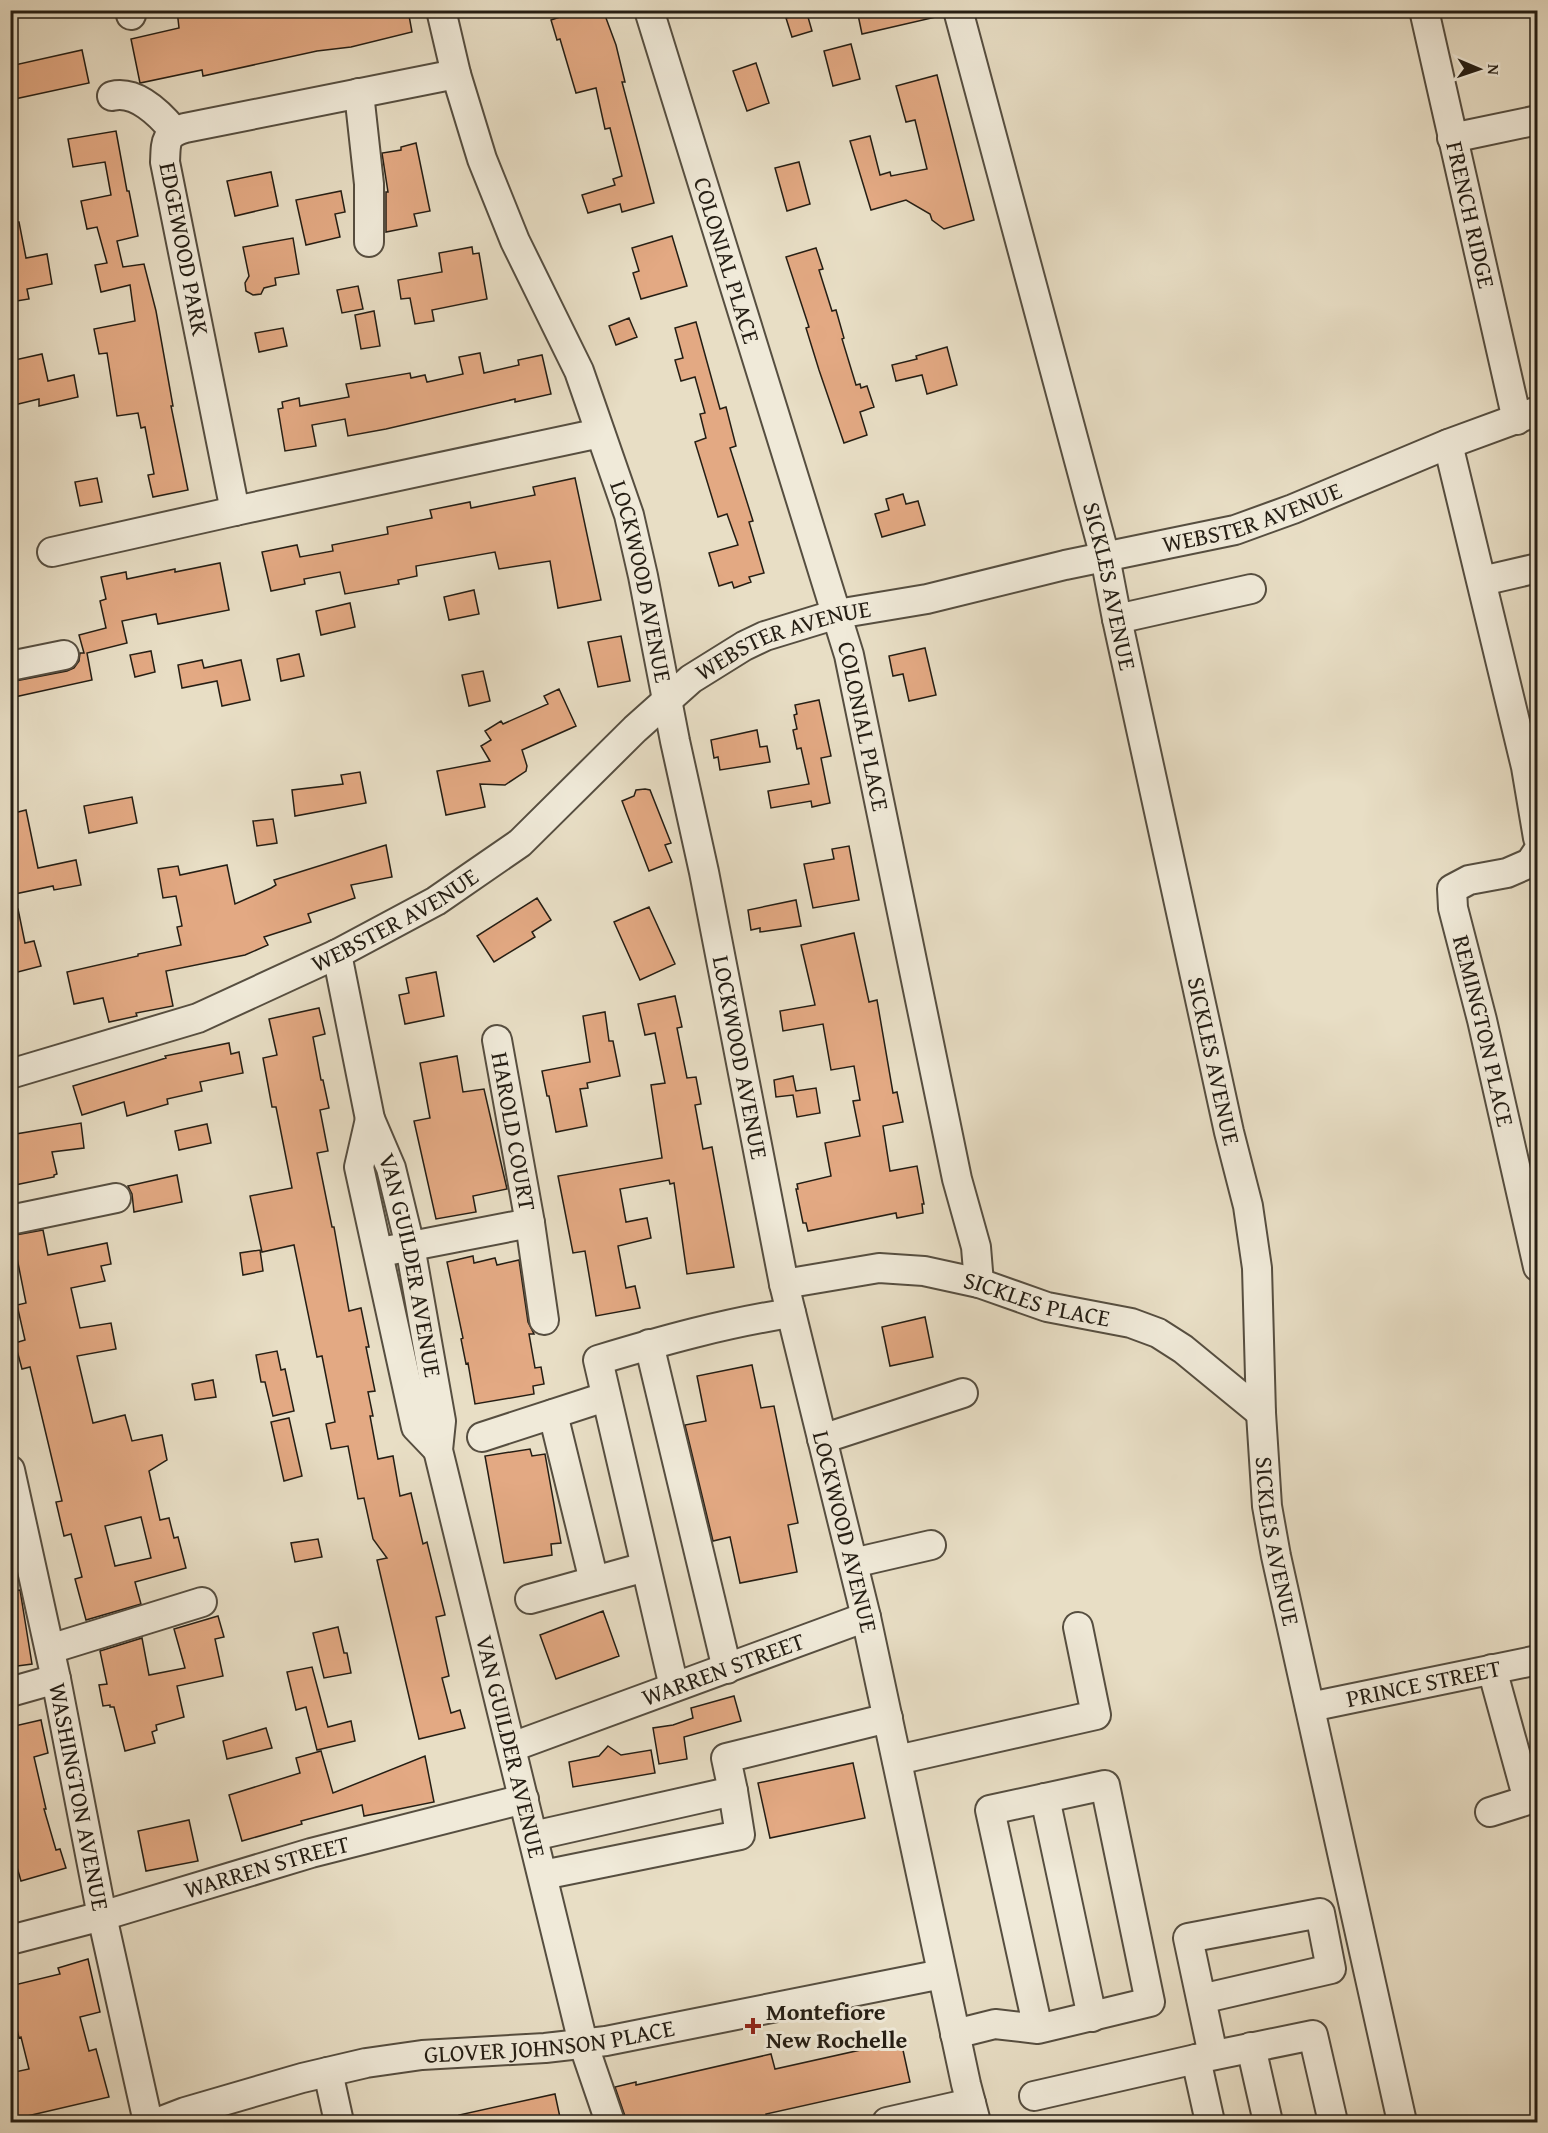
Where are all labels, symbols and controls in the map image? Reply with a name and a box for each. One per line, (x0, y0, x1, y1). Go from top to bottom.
north arrow (1449, 39, 1509, 99)
text: N (1482, 64, 1506, 76)
street label: FRENCH RIDGE (1437, 138, 1505, 292)
street label: EDGEWOOD PARK (151, 159, 219, 339)
street label: COLONIAL PLACE (685, 173, 769, 348)
street label: WEBSTER AVENUE (1159, 473, 1347, 562)
street label: LOCKWOOD AVENUE (601, 475, 681, 686)
street label: SICKLES AVENUE (1074, 498, 1146, 674)
street label: WEBSTER AVENUE (688, 591, 873, 689)
street label: COLONIAL PLACE (829, 637, 899, 814)
street label: WEBSTER AVENUE (305, 859, 485, 981)
street label: REMINGTON PLACE (1444, 931, 1524, 1130)
street label: LOCKWOOD AVENUE (704, 952, 777, 1162)
street label: SICKLES AVENUE (1179, 973, 1250, 1149)
street label: HAROLD COURT (483, 1049, 545, 1214)
street label: VAN GUILDER AVENUE (370, 1147, 451, 1380)
street label: SICKLES PLACE (960, 1262, 1113, 1336)
street label: LOCKWOOD AVENUE (804, 1427, 887, 1636)
street label: SICKLES AVENUE (1247, 1455, 1309, 1629)
street label: WARREN STREET (637, 1623, 809, 1715)
street label: VAN GUILDER AVENUE (467, 1631, 555, 1861)
street label: PRINCE STREET (1343, 1650, 1504, 1716)
street label: WASHINGTON AVENUE (40, 1680, 119, 1914)
street label: WARREN STREET (180, 1826, 353, 1907)
place label: Montefiore New Rochelle (766, 1994, 908, 2057)
street label: GLOVER JOHNSON PLACE (423, 2010, 677, 2072)
marker: Montefiore New Rochelle (744, 2017, 762, 2035)

